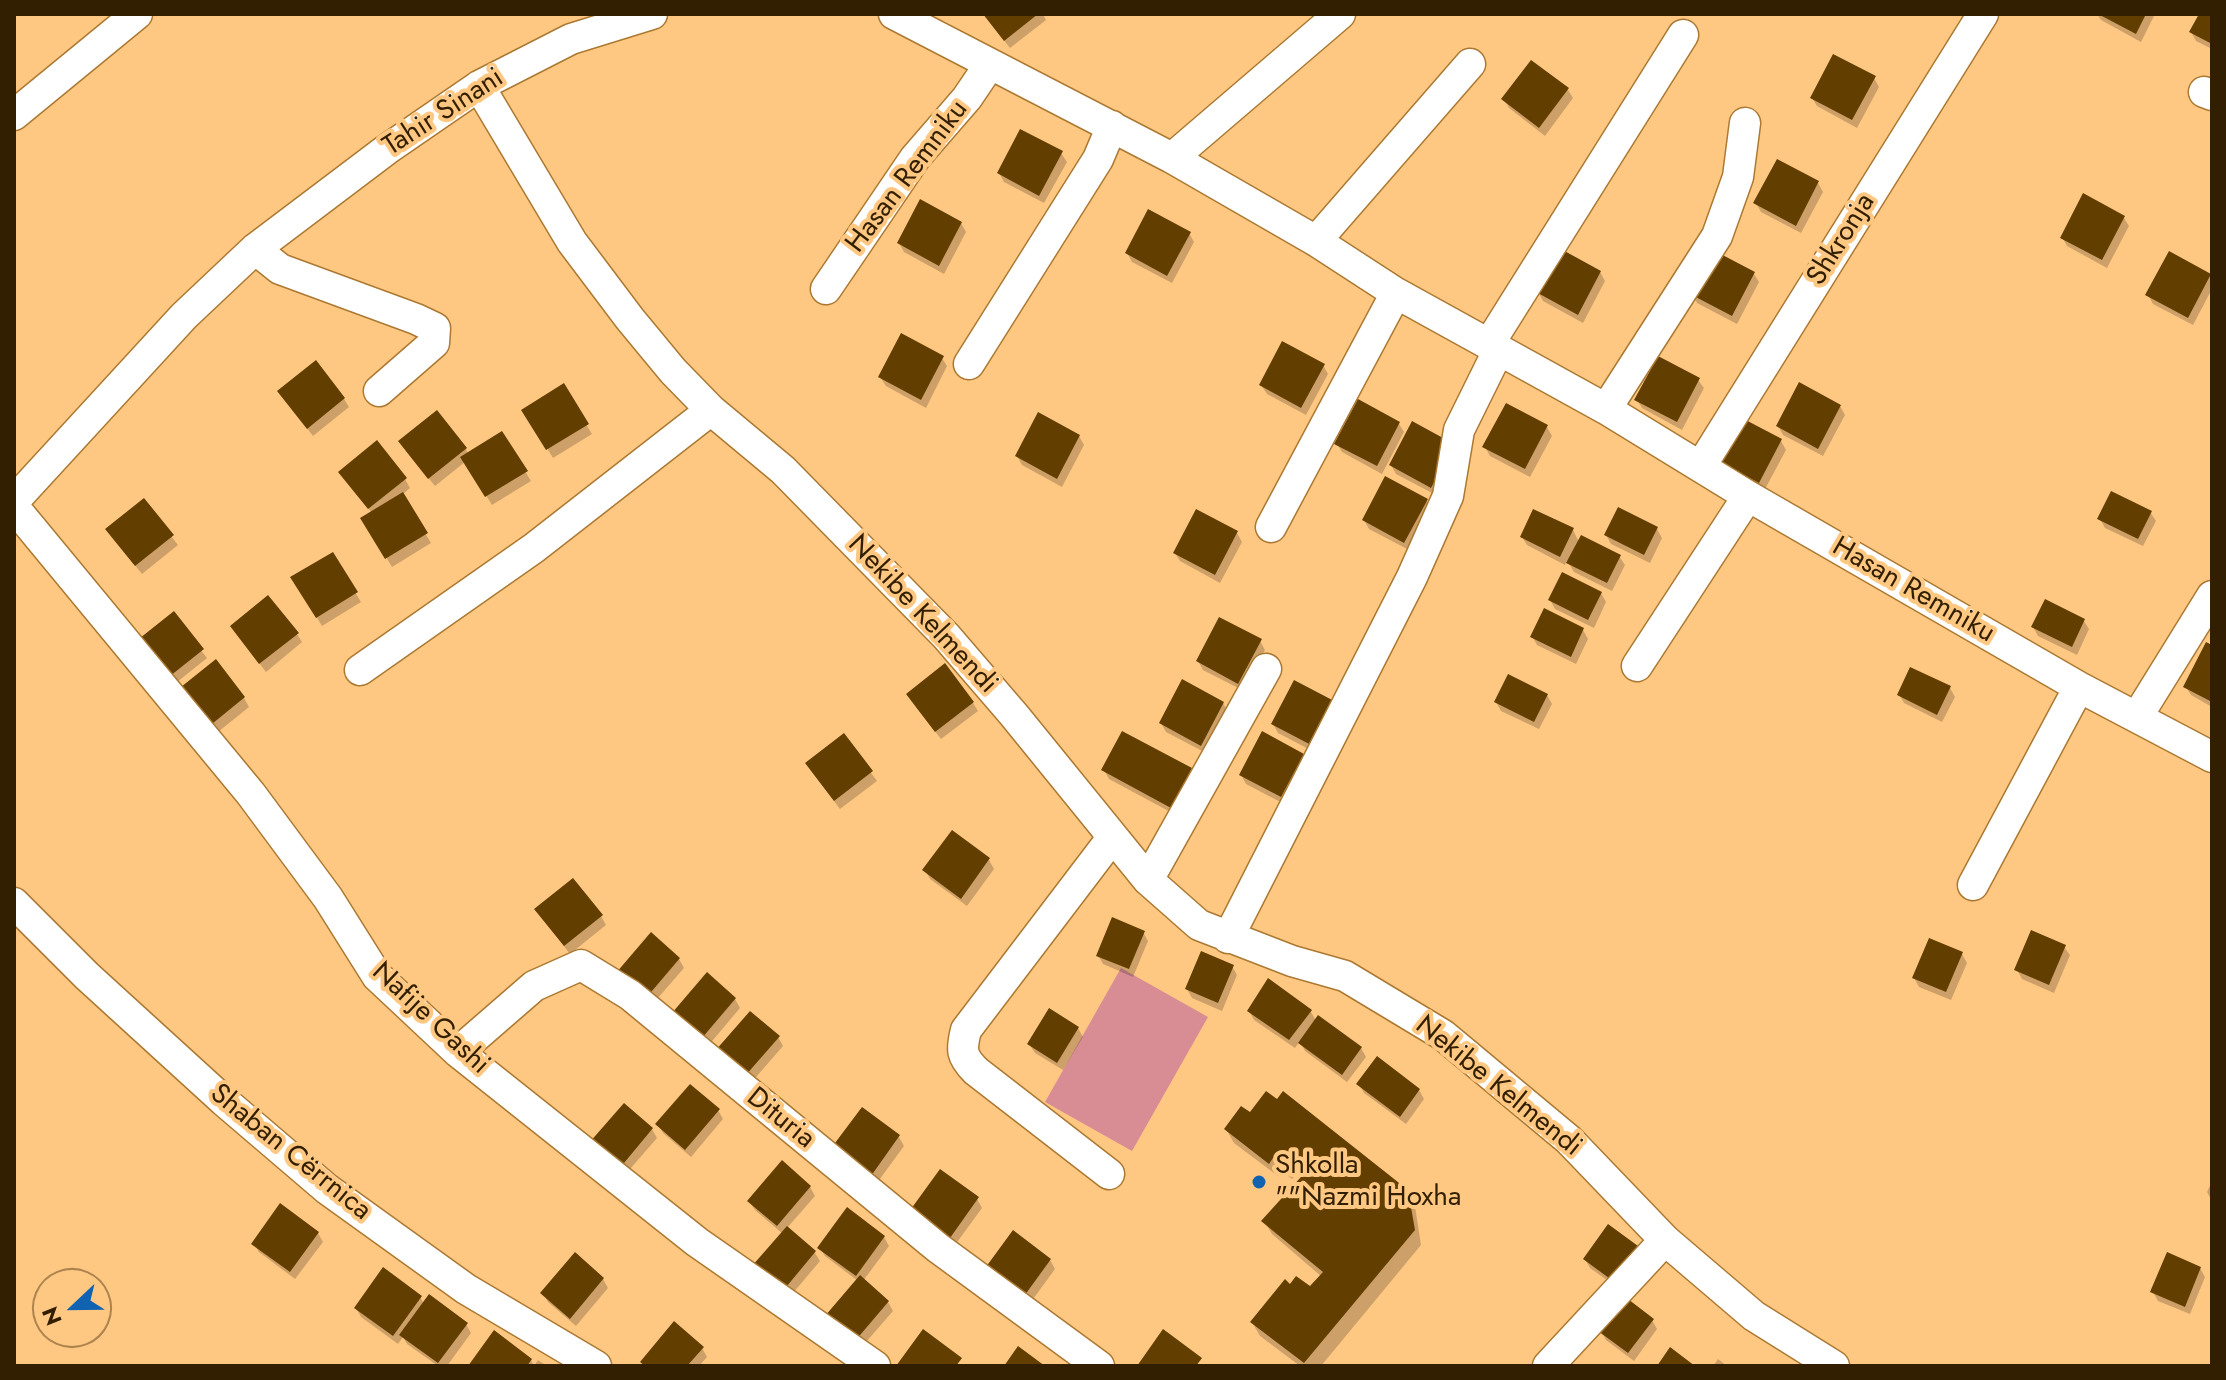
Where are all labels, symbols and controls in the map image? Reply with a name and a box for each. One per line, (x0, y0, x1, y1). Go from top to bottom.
street label: Tahir Sinani (378, 62, 510, 164)
street label: Hasan Remniku (840, 94, 976, 260)
street label: Shkronja (1801, 188, 1883, 292)
street label: Nekibe Kelmendi (840, 529, 1004, 701)
street label: Hasan Remniku (1826, 531, 2000, 651)
street label: Nafije Gashi (364, 956, 496, 1082)
street label: Nekibe Kelmendi (1408, 1010, 1588, 1164)
street label: Shaban Cërrnica (203, 1078, 377, 1228)
street label: Dituria (739, 1081, 821, 1157)
place label: Shkolla ""Nazmi Hoxha (1275, 1149, 1461, 1215)
marker: Shkolla ""Nazmi Hoxha (1250, 1173, 1268, 1191)
north arrow (32, 1268, 112, 1348)
text: N (33, 1302, 70, 1330)

